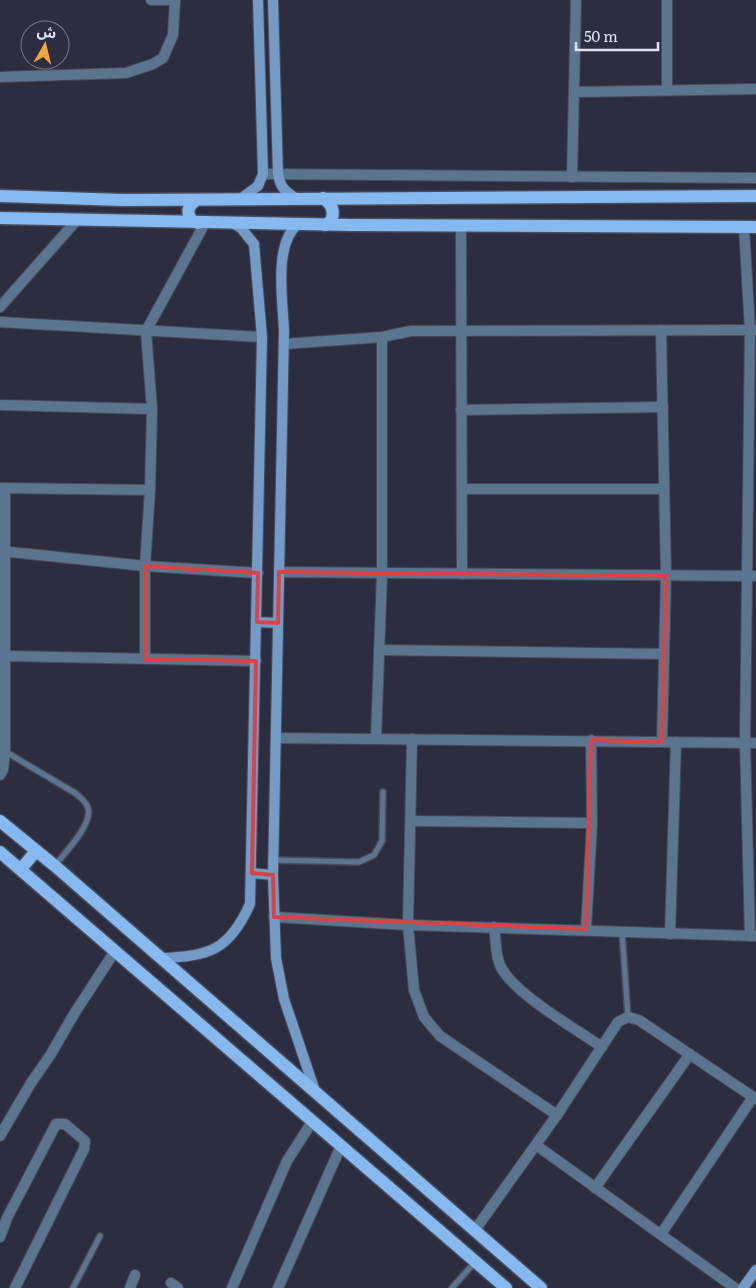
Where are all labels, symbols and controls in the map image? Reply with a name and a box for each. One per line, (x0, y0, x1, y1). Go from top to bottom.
north arrow (20, 20, 70, 70)
text: ش (36, 20, 58, 42)
scale bar (576, 20, 658, 52)
text: 50 m (584, 24, 618, 47)

